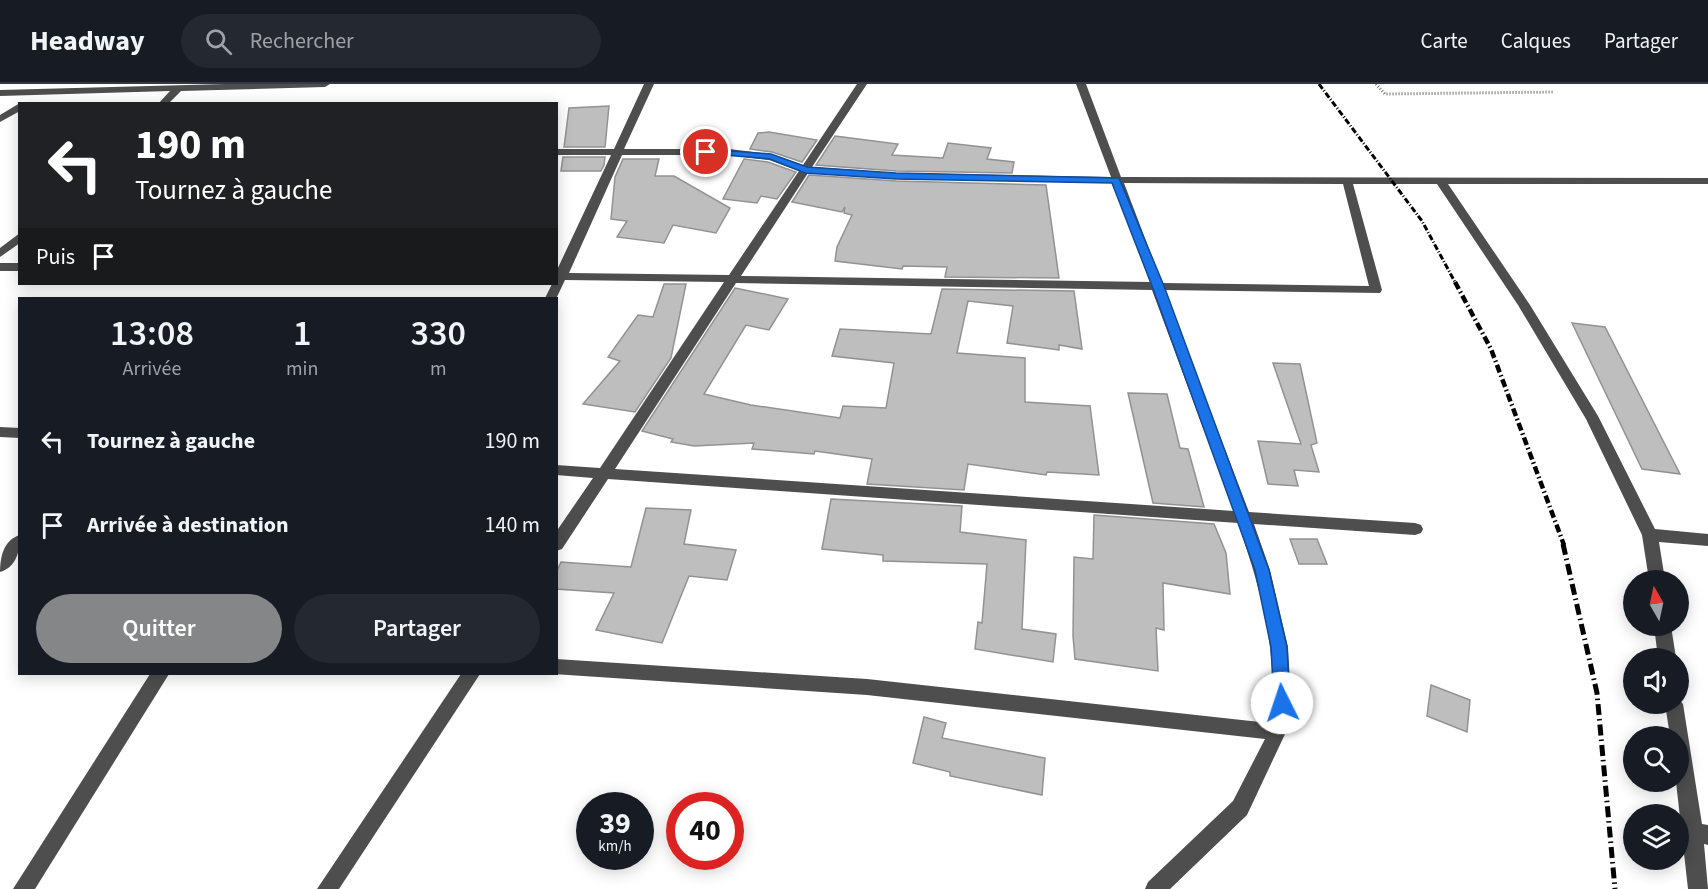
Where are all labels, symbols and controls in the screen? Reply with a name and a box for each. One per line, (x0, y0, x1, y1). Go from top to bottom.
search box (181, 14, 601, 68)
text: Headway (30, 21, 145, 61)
icon: search (202, 25, 235, 58)
text: Rechercher (250, 25, 354, 57)
text: Carte (1421, 26, 1468, 56)
text: Calques (1501, 26, 1571, 56)
text: Partager (1604, 26, 1678, 56)
text: 190 m (135, 115, 246, 175)
icon: left (36, 126, 114, 204)
pin (680, 126, 731, 177)
icon: arrive (689, 135, 722, 168)
text: Tournez à gauche (135, 171, 332, 210)
icon: arrive (87, 240, 120, 273)
text: Puis (36, 241, 75, 273)
text: 13:08 (110, 308, 194, 359)
text: 1 (293, 308, 311, 359)
text: 330 (410, 308, 466, 359)
text: Arrivée (123, 355, 181, 383)
text: min (286, 355, 318, 383)
text: m (430, 355, 446, 383)
icon: left (36, 425, 69, 458)
text: Tournez à gauche (87, 425, 255, 457)
text: 190 m (485, 425, 540, 457)
icon: arrive (36, 509, 69, 542)
text: Arrivée à destination (87, 509, 289, 541)
text: 140 m (485, 509, 540, 541)
north arrow (1623, 570, 1689, 636)
map controls (1623, 570, 1689, 870)
button: Quitter (36, 594, 282, 663)
button: Partager (294, 594, 540, 663)
button: sound (1623, 648, 1689, 714)
position arrow (1250, 671, 1314, 735)
button: search (1623, 726, 1689, 792)
speed limit sign: 40 (666, 792, 744, 870)
text: 39 (599, 802, 631, 845)
button: layers (1623, 804, 1689, 870)
text: km/h (598, 836, 632, 857)

